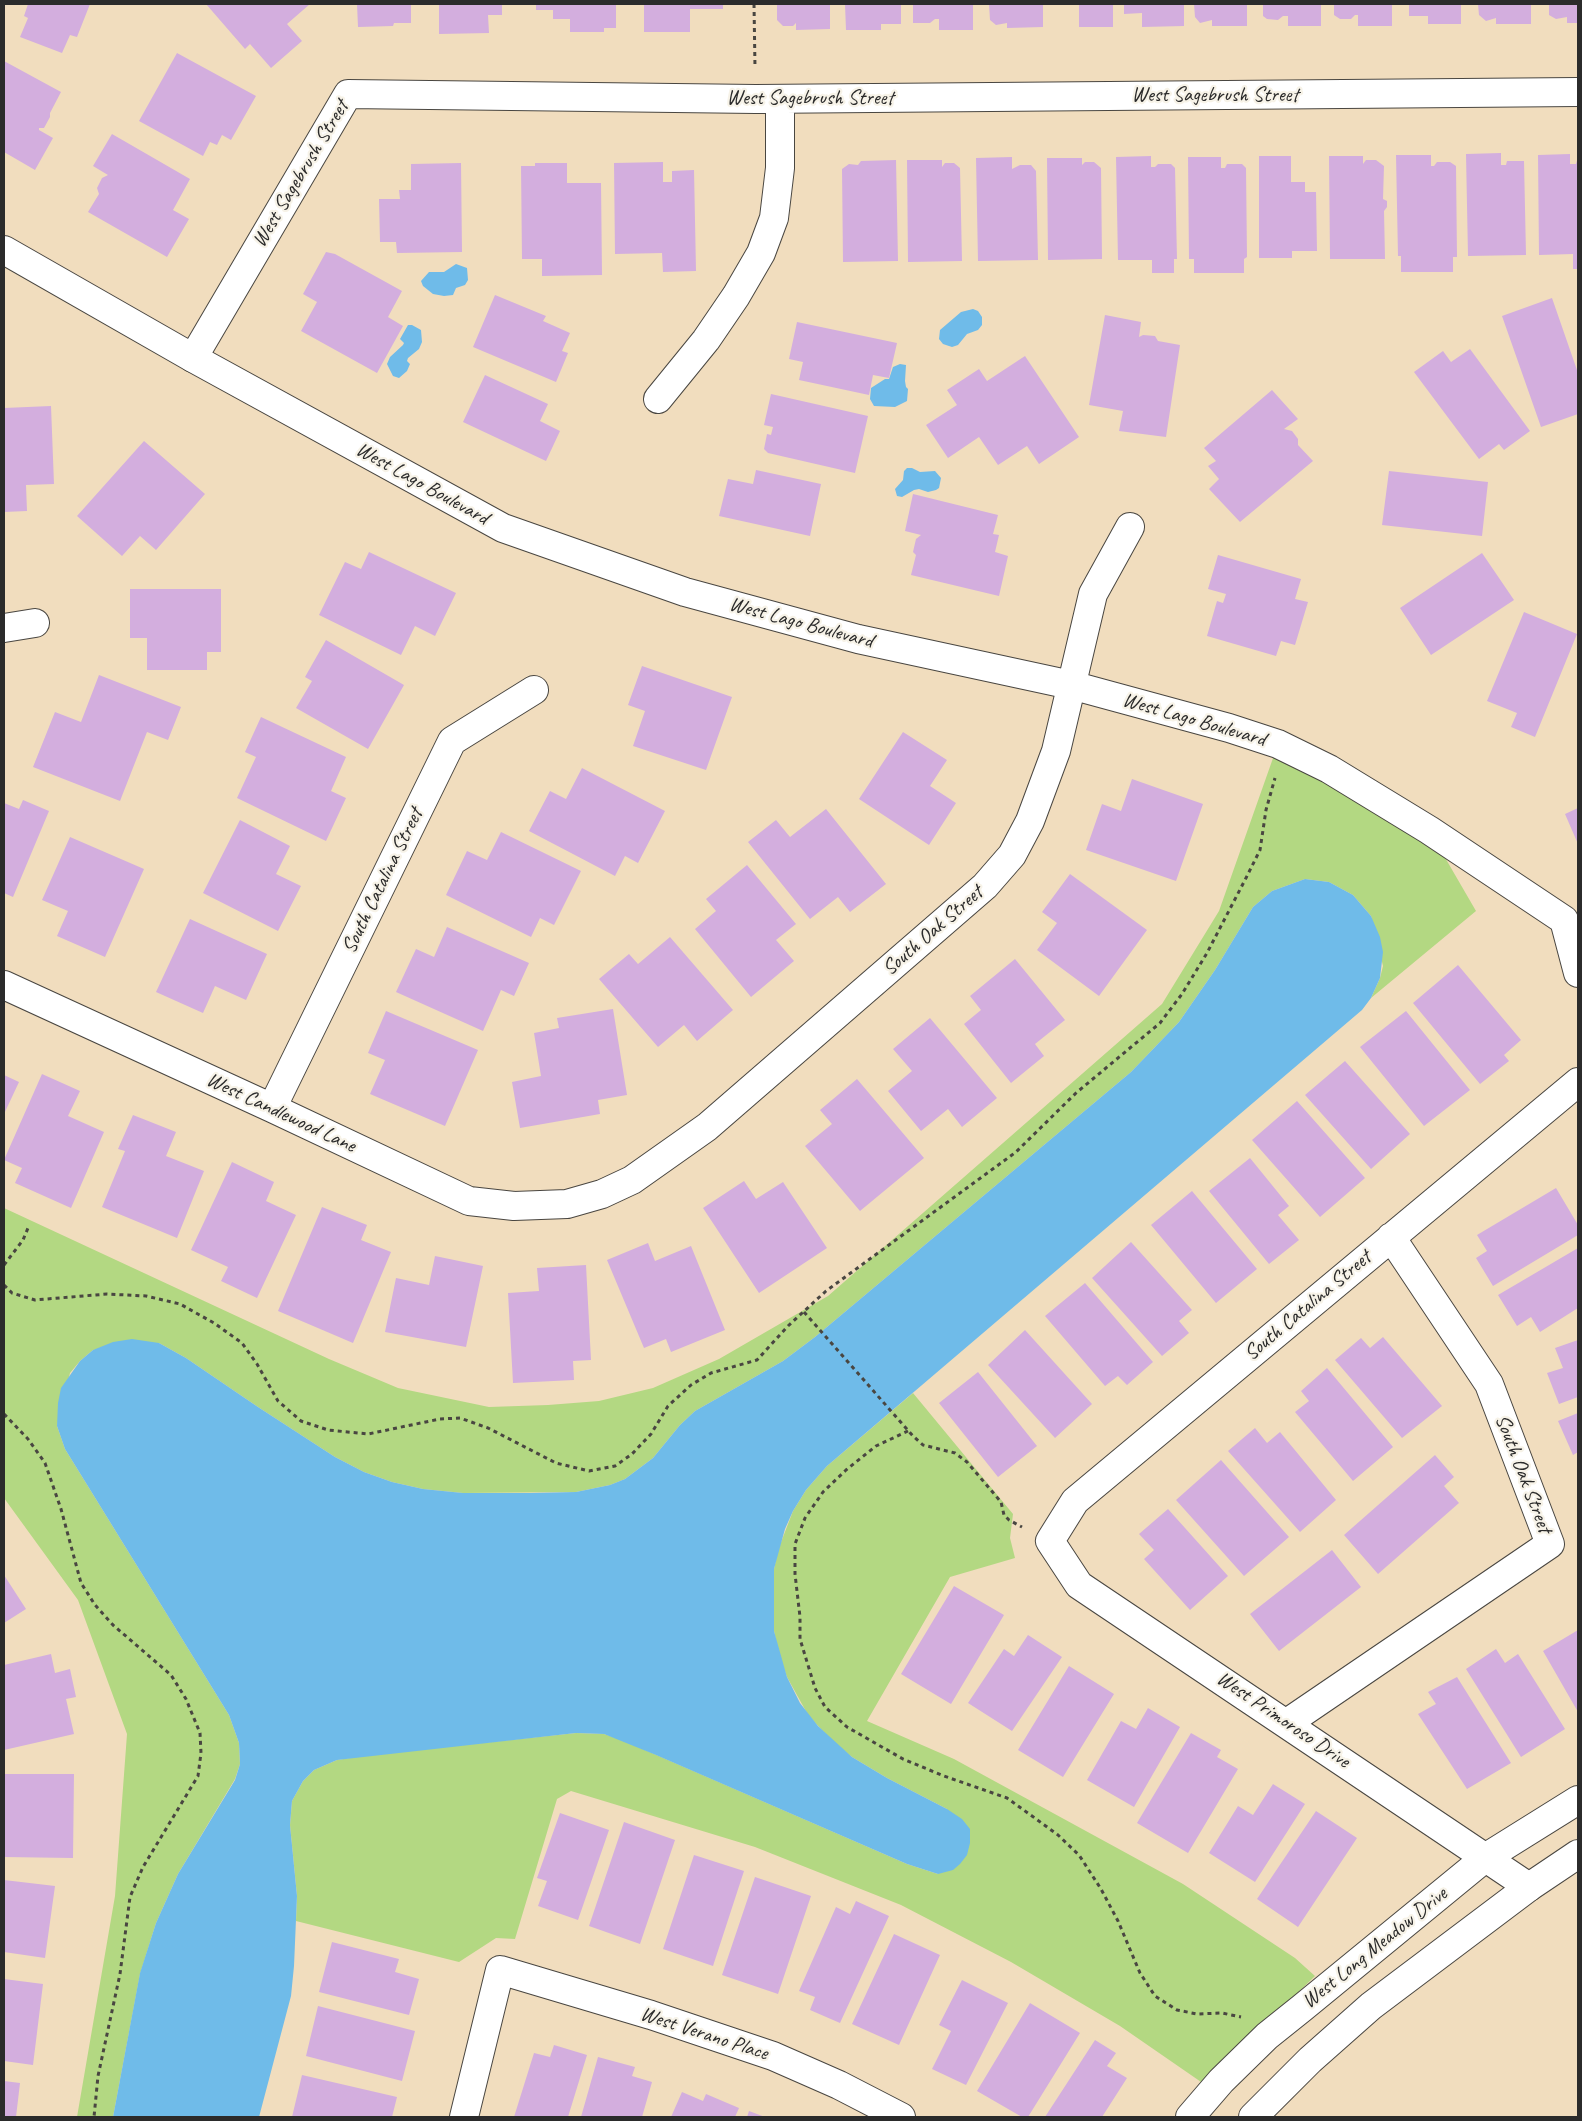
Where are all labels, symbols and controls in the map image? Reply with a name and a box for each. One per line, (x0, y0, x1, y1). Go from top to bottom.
street label: West Sagebrush Street (1132, 82, 1298, 108)
street label: West Sagebrush Street (727, 85, 893, 111)
street label: West Sagebrush Street (247, 96, 355, 252)
street label: West Lago Boulevard (351, 437, 493, 531)
street label: West Lago Boulevard (726, 592, 876, 654)
street label: West Lago Boulevard (1119, 688, 1269, 752)
street label: South Catalina Street (337, 804, 429, 958)
street label: South Oak Street (878, 881, 988, 981)
street label: West Candlewood Lane (202, 1067, 360, 1159)
street label: South Catalina Street (1239, 1246, 1377, 1366)
street label: South Oak Street (1489, 1411, 1557, 1537)
street label: West Primoroso Drive (1212, 1666, 1354, 1774)
street label: West Long Meadow Drive (1297, 1882, 1453, 2014)
street label: West Verano Place (637, 2002, 771, 2066)

